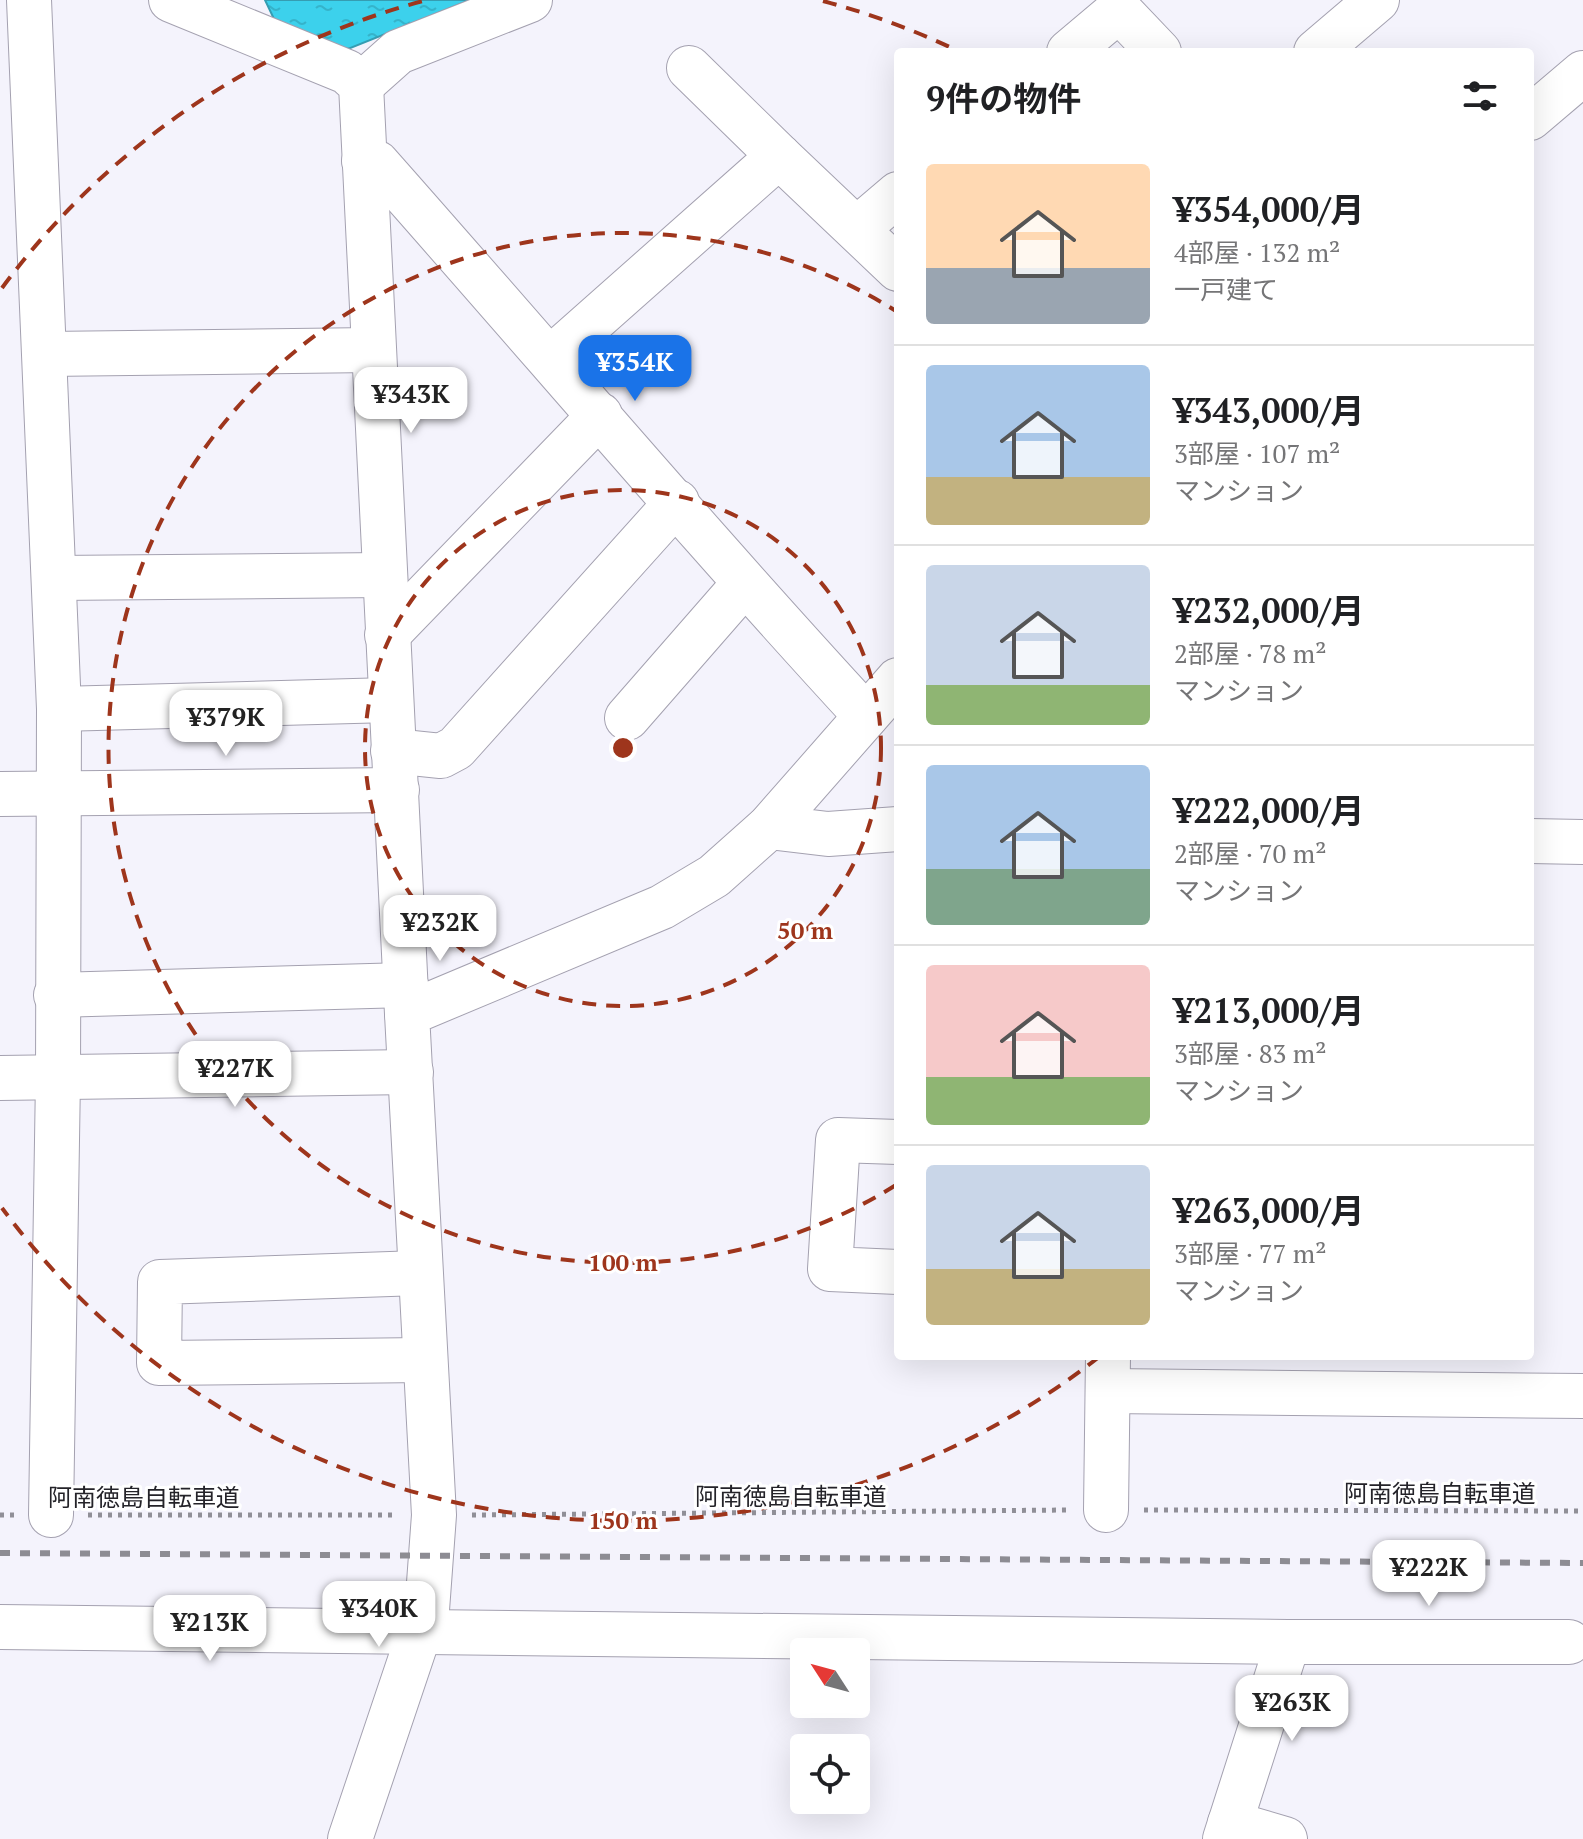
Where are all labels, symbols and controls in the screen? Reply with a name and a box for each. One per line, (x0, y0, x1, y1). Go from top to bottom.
icon: filters (1458, 74, 1502, 118)
text: 9件の物件 (926, 76, 1081, 121)
text: ¥354,000/月 (1174, 187, 1365, 232)
icon: home (990, 196, 1086, 292)
text: 4部屋 · 132 m² (1174, 235, 1340, 269)
text: 一戸建て (1174, 272, 1278, 306)
pin: ¥354K (579, 335, 691, 403)
text: ¥354K (596, 344, 674, 378)
pin: ¥343K (355, 367, 467, 435)
text: ¥343K (372, 376, 450, 410)
text: ¥343,000/月 (1174, 388, 1365, 433)
icon: home (990, 397, 1086, 493)
text: 3部屋 · 107 m² (1174, 436, 1340, 470)
text: マンション (1174, 473, 1304, 507)
text: ¥232,000/月 (1174, 588, 1365, 633)
icon: home (990, 597, 1086, 693)
text: 2部屋 · 78 m² (1174, 636, 1326, 670)
text: マンション (1174, 673, 1304, 707)
pin: ¥379K (170, 690, 282, 758)
text: ¥379K (187, 699, 265, 733)
centre of rings (609, 734, 637, 762)
text: ¥222,000/月 (1174, 788, 1365, 833)
icon: home (990, 797, 1086, 893)
text: 2部屋 · 70 m² (1174, 836, 1326, 870)
text: マンション (1174, 873, 1304, 907)
pin: ¥232K (384, 895, 496, 963)
text: ¥232K (401, 904, 479, 938)
text: 50 m (777, 914, 833, 946)
text: ¥213,000/月 (1174, 988, 1365, 1033)
icon: home (990, 997, 1086, 1093)
text: 3部屋 · 83 m² (1174, 1036, 1326, 1070)
pin: ¥227K (179, 1041, 291, 1109)
text: ¥227K (196, 1050, 274, 1084)
text: マンション (1174, 1073, 1304, 1107)
text: ¥263,000/月 (1174, 1188, 1365, 1233)
icon: home (990, 1197, 1086, 1293)
text: 3部屋 · 77 m² (1174, 1236, 1326, 1270)
text: 100 m (588, 1246, 658, 1278)
text: マンション (1174, 1273, 1304, 1307)
street label: 阿南徳島自転車道 (1344, 1477, 1536, 1509)
street label: 阿南徳島自転車道 (695, 1480, 887, 1512)
street label: 阿南徳島自転車道 (48, 1481, 240, 1513)
text: 150 m (588, 1504, 658, 1536)
pin: ¥222K (1373, 1540, 1485, 1608)
text: ¥222K (1390, 1549, 1468, 1583)
pin: ¥340K (323, 1581, 435, 1649)
text: ¥340K (340, 1590, 418, 1624)
pin: ¥213K (154, 1595, 266, 1663)
text: ¥213K (171, 1604, 249, 1638)
north arrow (790, 1638, 870, 1718)
map controls (790, 1638, 870, 1814)
pin: ¥263K (1236, 1675, 1348, 1743)
text: ¥263K (1253, 1684, 1331, 1718)
button: locate (790, 1734, 870, 1814)

